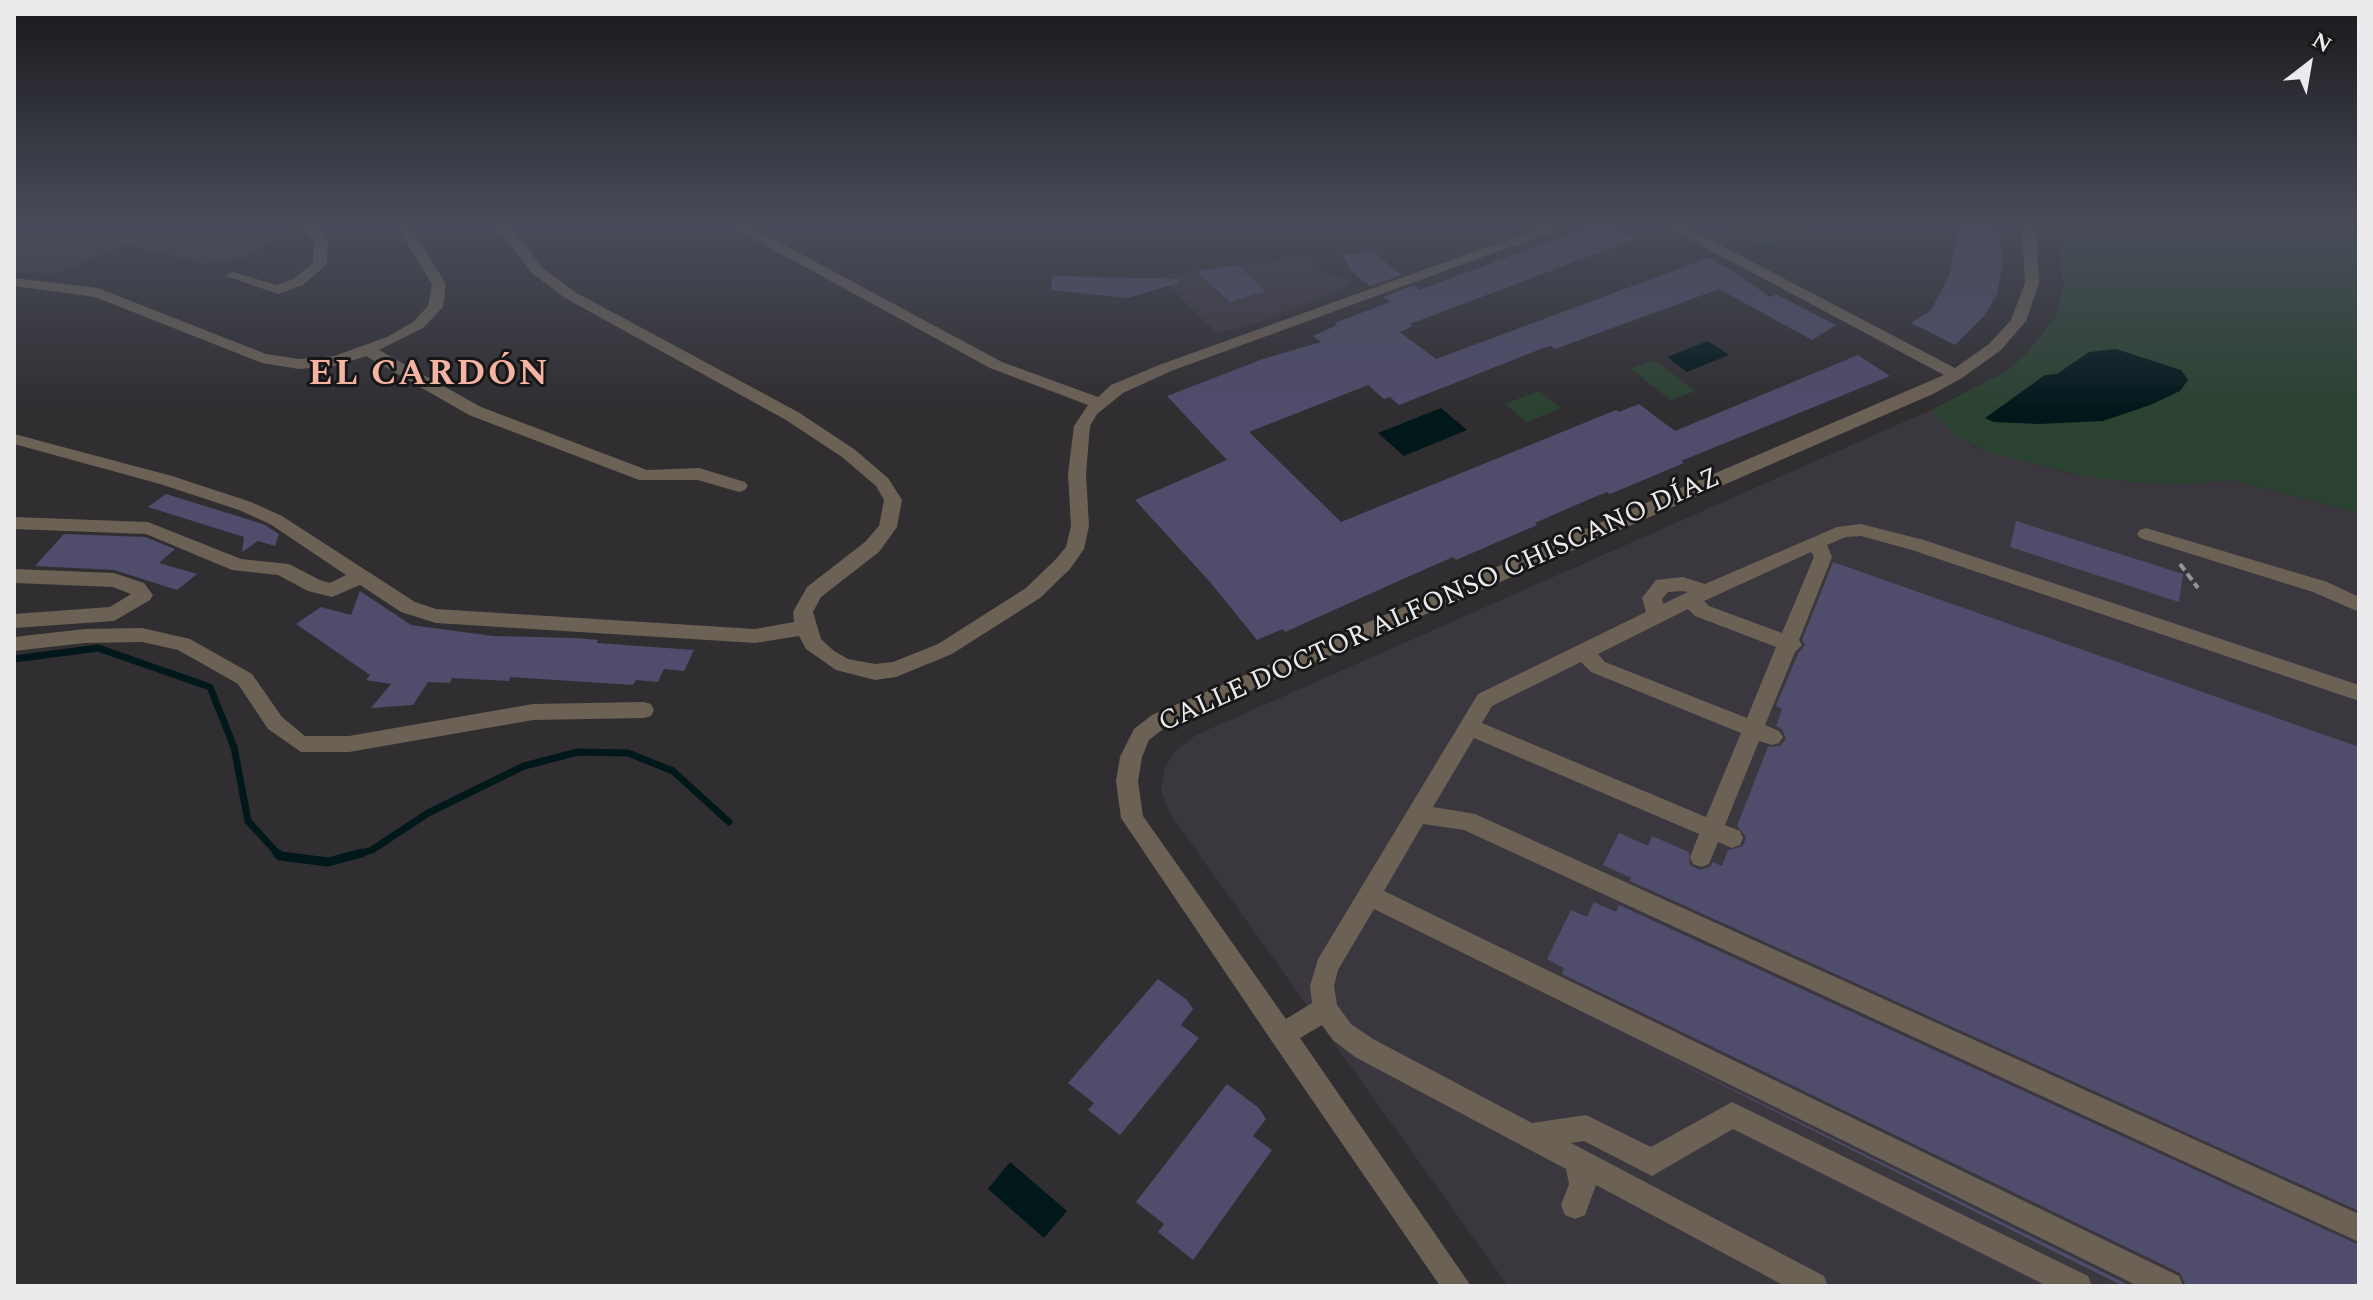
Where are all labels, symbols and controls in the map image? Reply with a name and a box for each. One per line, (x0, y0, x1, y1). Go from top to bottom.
north arrow (2269, 24, 2349, 104)
text: N (2305, 24, 2338, 62)
district label: EL CARDÓN (308, 355, 550, 399)
street label: CALLE DOCTOR ALFONSO CHISCANO DÍAZ (1154, 462, 1726, 742)

